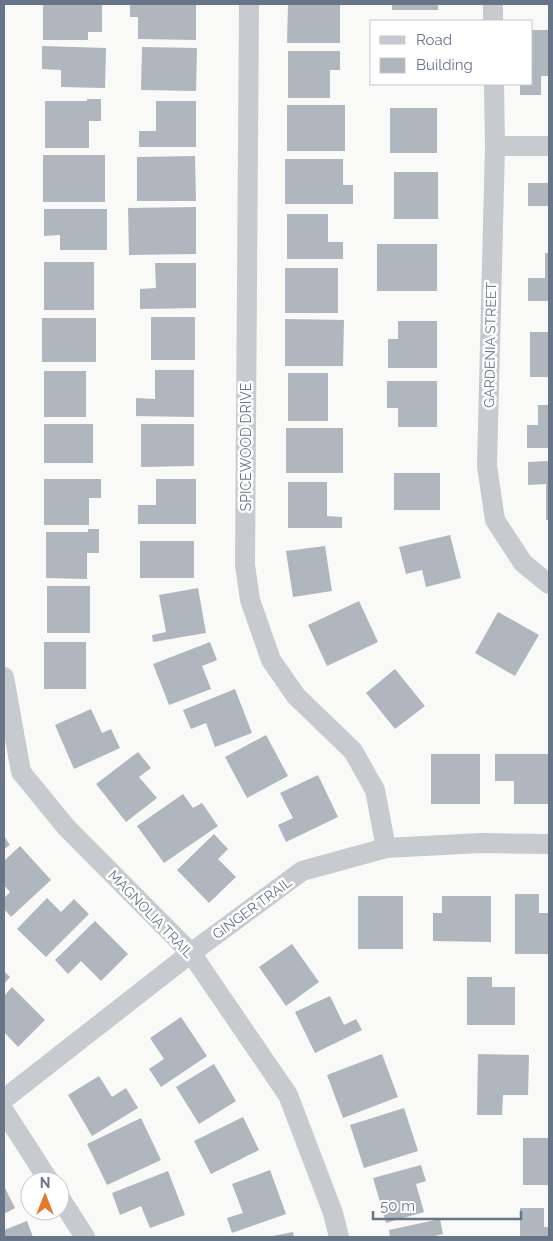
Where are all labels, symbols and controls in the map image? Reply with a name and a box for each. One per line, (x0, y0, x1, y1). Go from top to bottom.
legend (370, 20, 533, 85)
text: Road (416, 31, 452, 49)
text: Building (416, 56, 473, 74)
street label: GARDENIA STREET (481, 282, 499, 408)
street label: SPICEWOOD DRIVE (238, 383, 254, 511)
street label: MAGNOLIA TRAIL (105, 867, 197, 961)
street label: GINGER TRAIL (209, 874, 295, 942)
north arrow (20, 1171, 70, 1221)
text: N (40, 1175, 50, 1191)
scale bar (373, 1188, 520, 1220)
text: 50 m (380, 1197, 415, 1215)

